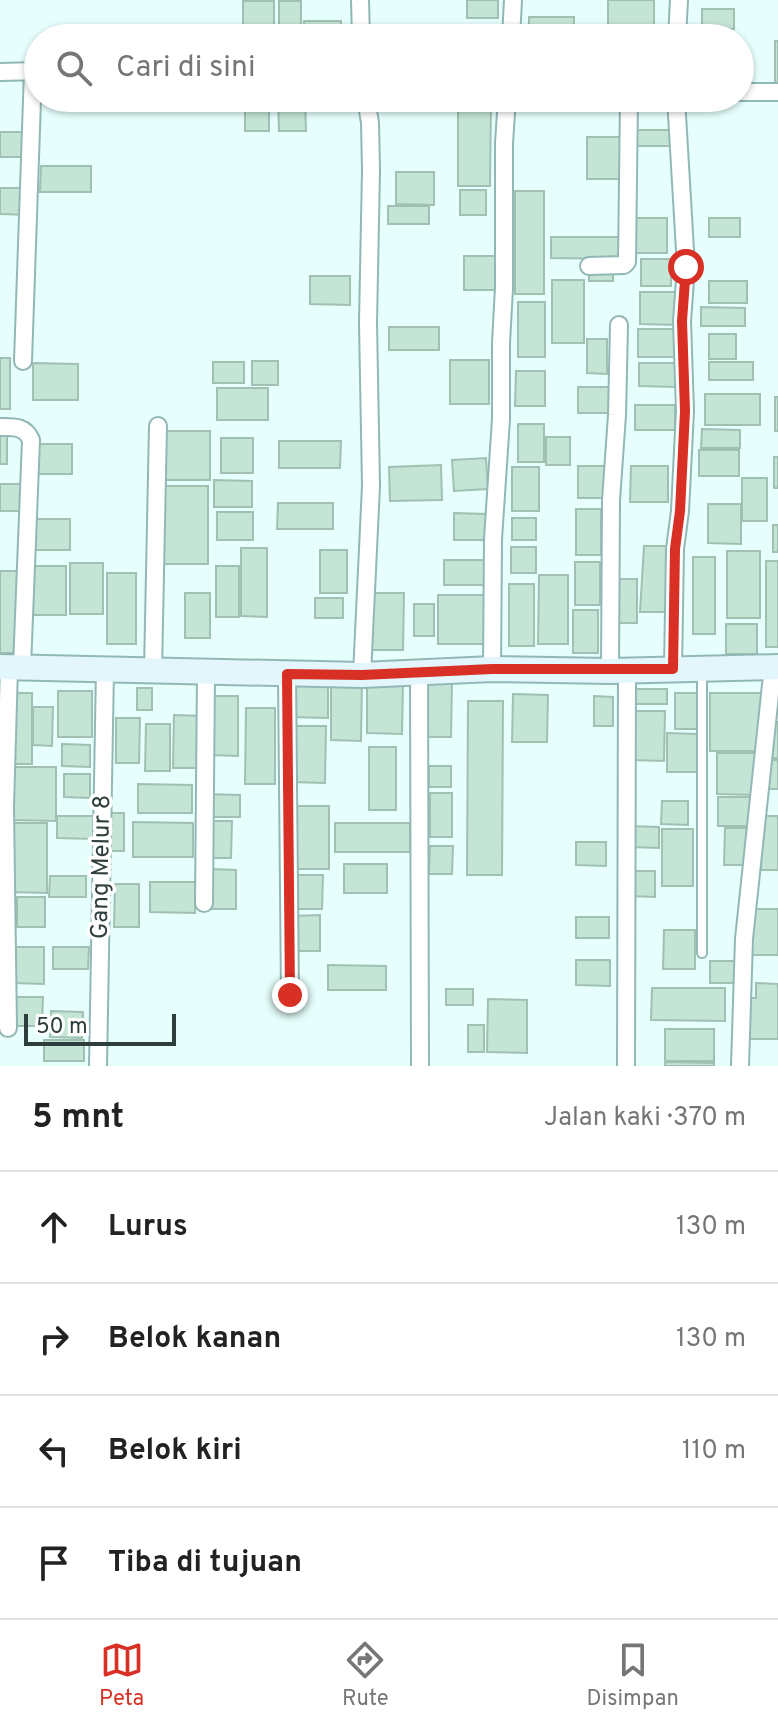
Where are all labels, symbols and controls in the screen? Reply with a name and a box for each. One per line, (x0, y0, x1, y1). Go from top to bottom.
search box (24, 24, 754, 112)
icon: search (52, 46, 96, 90)
text: Cari di sini (116, 50, 256, 87)
route start (668, 249, 704, 285)
street label: Gang Melur 8 (86, 795, 118, 939)
route end (272, 977, 308, 1013)
scale bar (24, 1010, 176, 1046)
text: 50 m (36, 1014, 88, 1041)
text: 5 mnt (32, 1097, 124, 1140)
text: Jalan kaki · 370 m (544, 1102, 746, 1135)
icon: ahead (32, 1205, 76, 1249)
text: Lurus (108, 1209, 188, 1246)
text: 130 m (676, 1211, 746, 1244)
icon: right (32, 1317, 76, 1361)
text: Belok kanan (108, 1321, 281, 1358)
text: 130 m (676, 1323, 746, 1356)
icon: left (32, 1429, 76, 1473)
text: Belok kiri (108, 1433, 242, 1470)
text: 110 m (682, 1435, 746, 1468)
icon: arrive (32, 1541, 76, 1585)
text: Tiba di tujuan (108, 1545, 302, 1582)
tab: Peta (99, 1638, 144, 1713)
tab: Rute (342, 1638, 389, 1713)
tab: Disimpan (587, 1638, 679, 1713)

